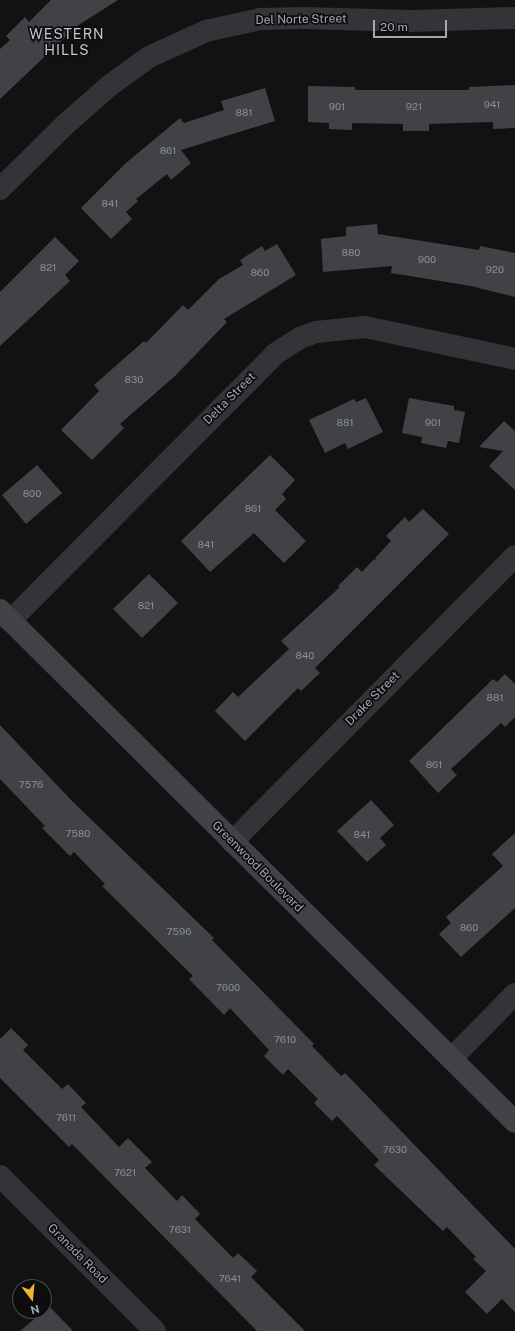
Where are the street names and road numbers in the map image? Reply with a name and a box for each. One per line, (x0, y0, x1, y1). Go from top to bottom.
street label: Del Norte Street (255, 12, 347, 28)
street label: Delta Street (201, 370, 259, 428)
street label: Drake Street (343, 669, 403, 729)
street label: Greenwood Boulevard (208, 818, 306, 916)
street label: Granada Road (44, 1221, 110, 1287)

